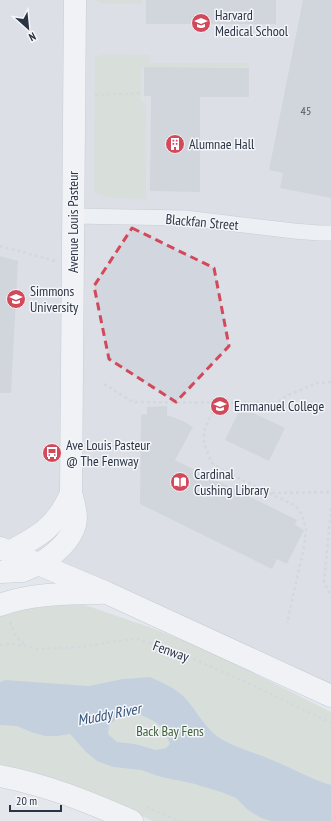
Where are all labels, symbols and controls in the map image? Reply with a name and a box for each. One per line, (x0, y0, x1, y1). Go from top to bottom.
place label: Harvard Medical School (215, 6, 289, 40)
north arrow (8, 8, 48, 48)
school or university icon: Harvard Medical School (190, 12, 212, 34)
text: N (27, 29, 38, 45)
house number: 45 (301, 103, 311, 118)
building icon: Alumnae Hall (164, 133, 186, 155)
place label: Alumnae Hall (189, 135, 255, 153)
street label: Avenue Louis Pasteur (64, 171, 82, 273)
street label: Blackfan Street (165, 210, 239, 234)
place label: Simmons University (30, 282, 79, 316)
school or university icon: Simmons University (5, 288, 27, 310)
school or university icon: Emmanuel College (209, 395, 231, 417)
place label: Emmanuel College (234, 397, 324, 415)
place label: Ave Louis Pasteur @ The Fenway (66, 436, 150, 470)
bus stop icon: Ave Louis Pasteur @ The Fenway (41, 442, 63, 464)
place label: Cardinal Cushing Library (194, 465, 270, 499)
library icon: Cardinal Cushing Library (169, 471, 191, 493)
street label: Fenway (151, 636, 192, 666)
water label: Muddy River (76, 698, 144, 729)
park label: Back Bay Fens (136, 722, 204, 740)
scale bar (10, 787, 61, 813)
text: 20 m (16, 793, 37, 808)

